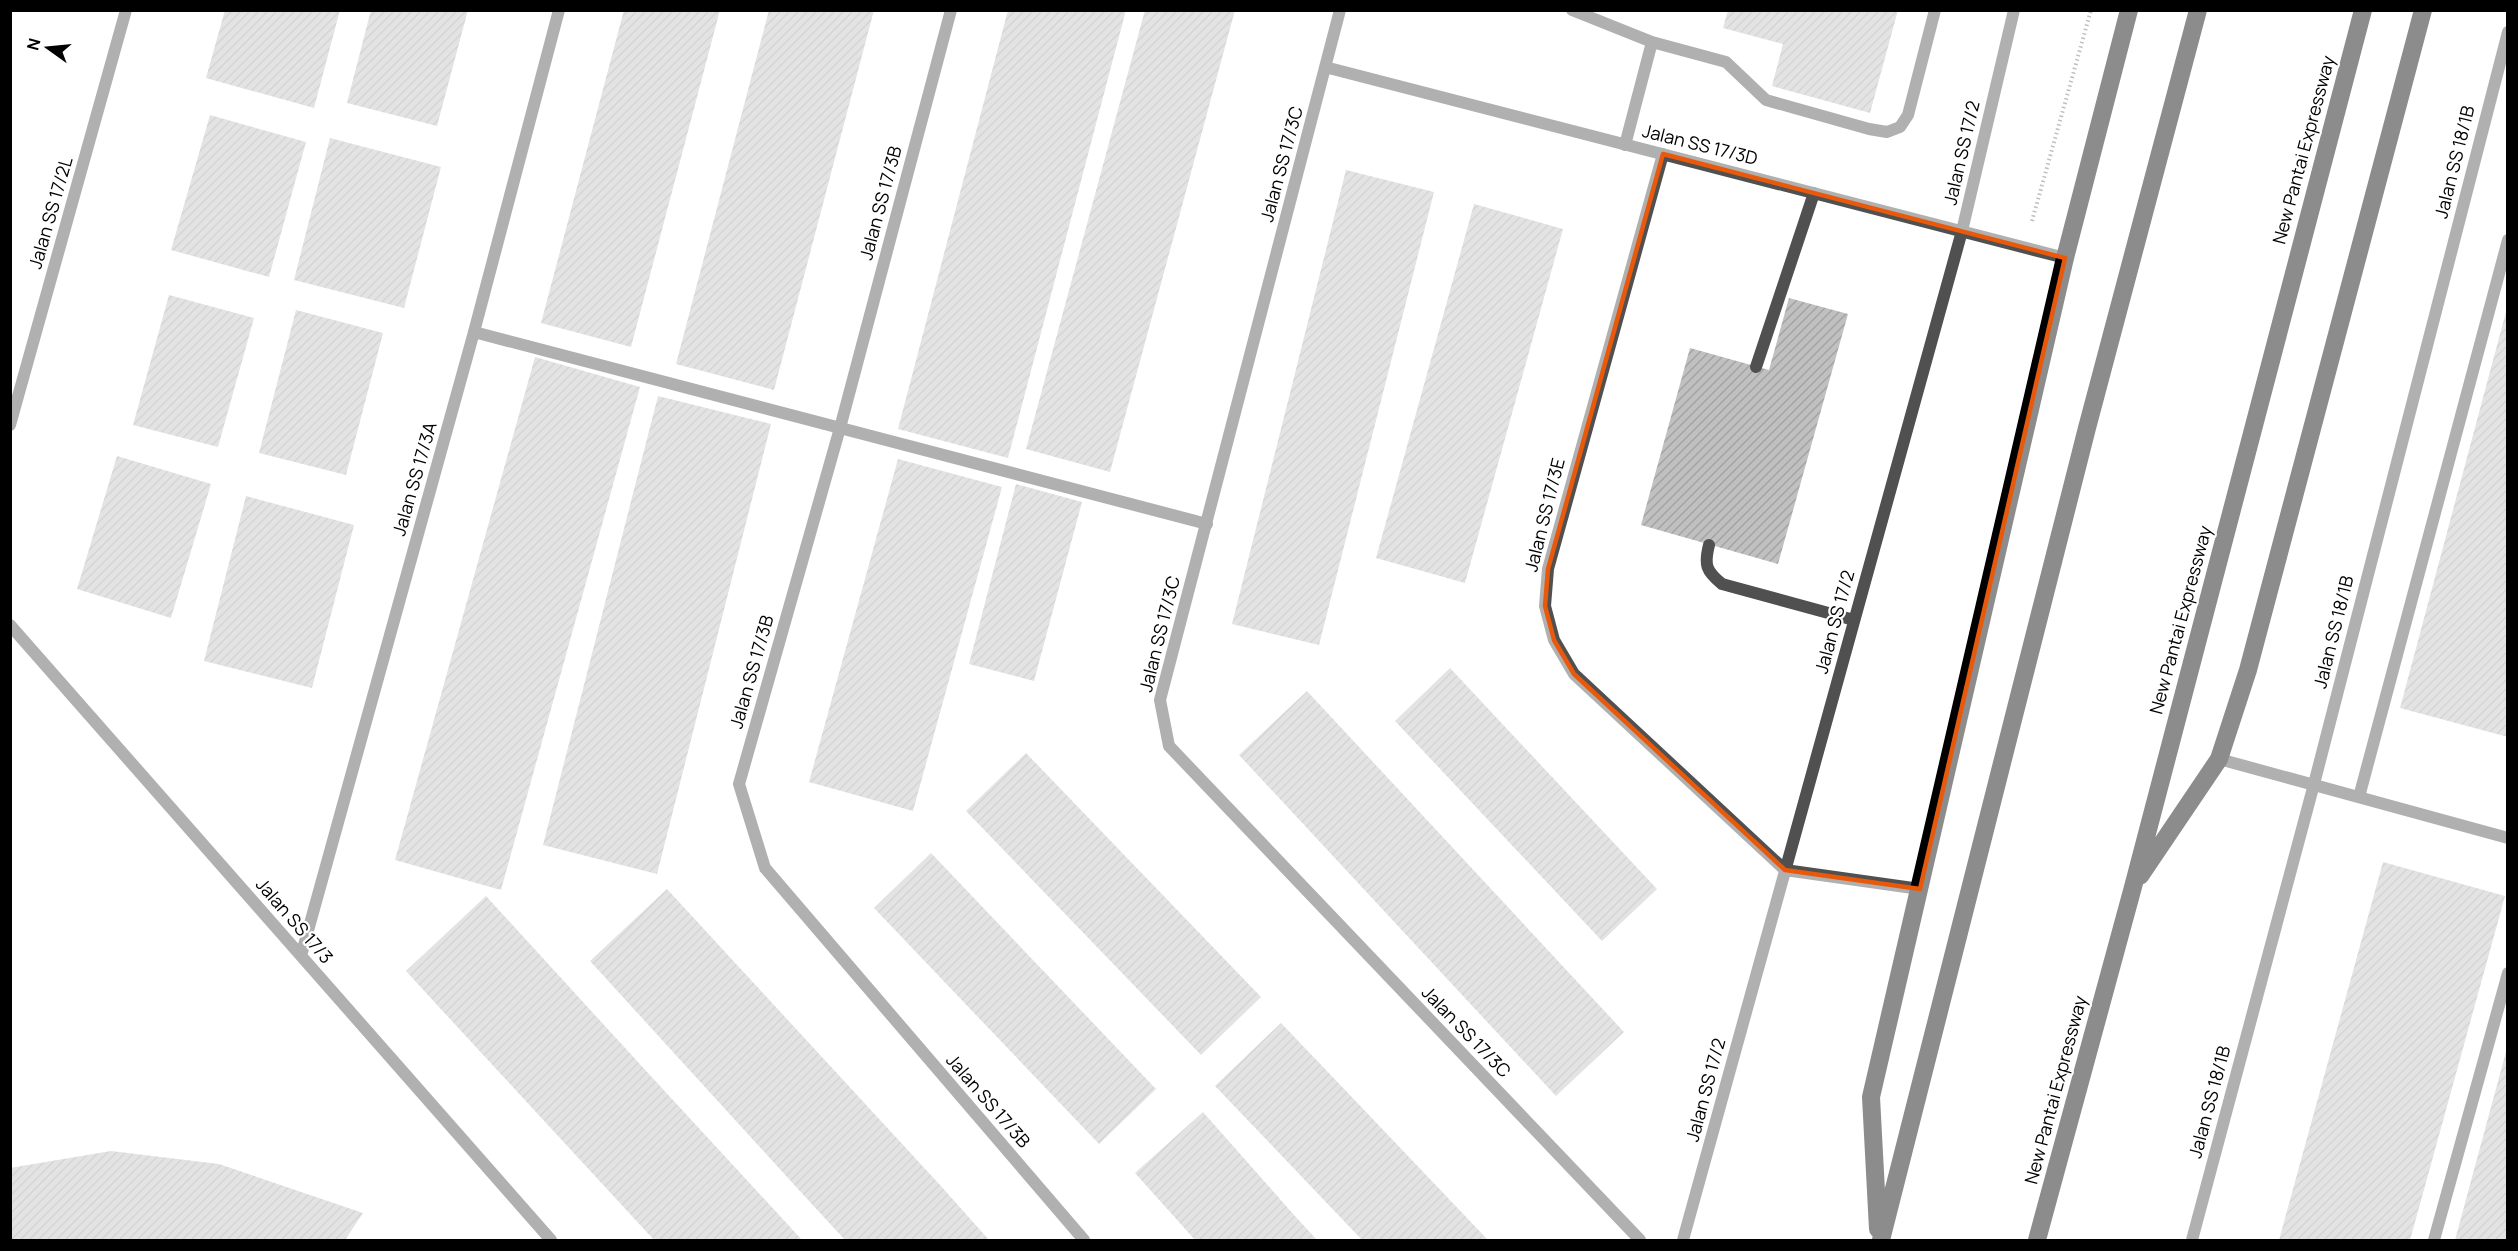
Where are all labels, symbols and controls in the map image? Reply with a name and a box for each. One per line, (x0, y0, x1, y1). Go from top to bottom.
north arrow (18, 18, 78, 78)
text: N (21, 36, 46, 53)
street label: New Pantai Expressway (2266, 52, 2340, 247)
street label: Jalan SS 17/2 (1937, 98, 1985, 207)
street label: Jalan SS 17/3C (1254, 103, 1308, 224)
street label: Jalan SS 18/1B (2428, 103, 2480, 221)
street label: Jalan SS 17/3D (1640, 118, 1760, 170)
street label: Jalan SS 17/3B (853, 143, 907, 262)
street label: Jalan SS 17/2L (23, 154, 77, 271)
street label: Jalan SS 17/3A (386, 418, 442, 538)
street label: Jalan SS 17/3E (1518, 456, 1570, 574)
street label: New Pantai Expressway (2143, 522, 2217, 717)
street label: Jalan SS 17/2 (1809, 567, 1859, 676)
street label: Jalan SS 17/3C (1133, 573, 1185, 694)
street label: Jalan SS 18/1B (2307, 573, 2359, 691)
street label: Jalan SS 17/3B (723, 612, 779, 731)
street label: Jalan SS 17/3 (251, 873, 339, 968)
street label: Jalan SS 17/3C (1417, 980, 1517, 1082)
street label: New Pantai Expressway (2018, 992, 2092, 1187)
street label: Jalan SS 17/2 (1680, 1035, 1730, 1144)
street label: Jalan SS 18/1B (2183, 1043, 2236, 1161)
street label: Jalan SS 17/3B (941, 1048, 1036, 1152)

